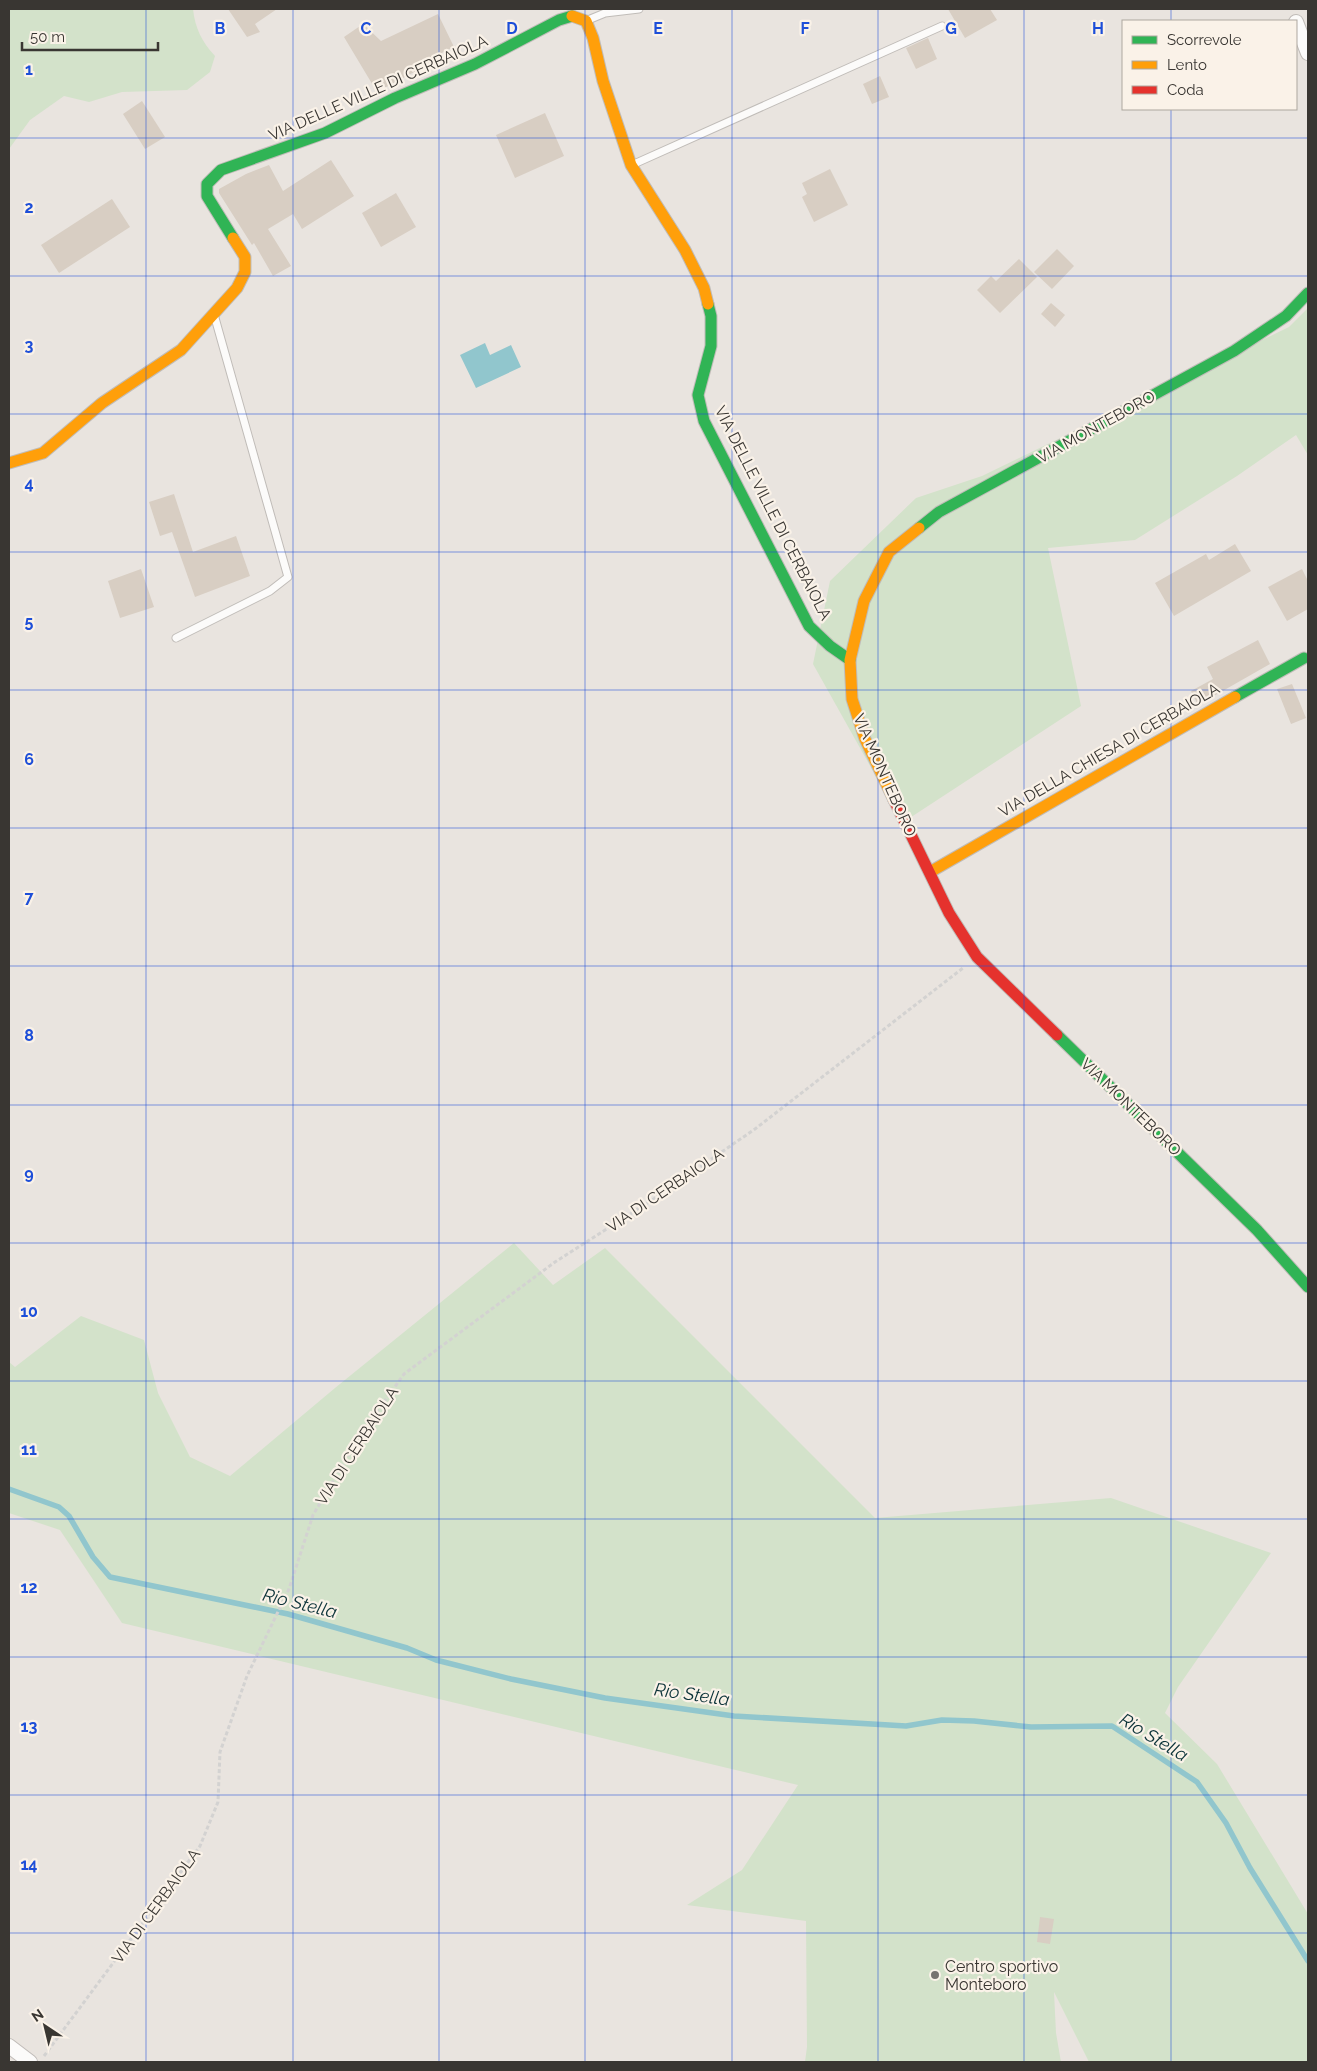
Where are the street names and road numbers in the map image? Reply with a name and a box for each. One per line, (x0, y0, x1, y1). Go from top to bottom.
street label: VIA DELLE VILLE DI CERBAIOLA (266, 31, 491, 145)
street label: VIA MONTEBORO (1034, 387, 1158, 467)
street label: VIA DELLE VILLE DI CERBAIOLA (711, 403, 835, 623)
street label: VIA DELLA CHIESA DI CERBAIOLA (995, 679, 1223, 821)
street label: VIA MONTEBORO (849, 711, 921, 839)
street label: VIA MONTEBORO (1077, 1054, 1185, 1160)
street label: VIA DI CERBAIOLA (603, 1144, 727, 1236)
street label: VIA DI CERBAIOLA (312, 1383, 402, 1509)
street label: VIA DI CERBAIOLA (108, 1845, 204, 1967)

